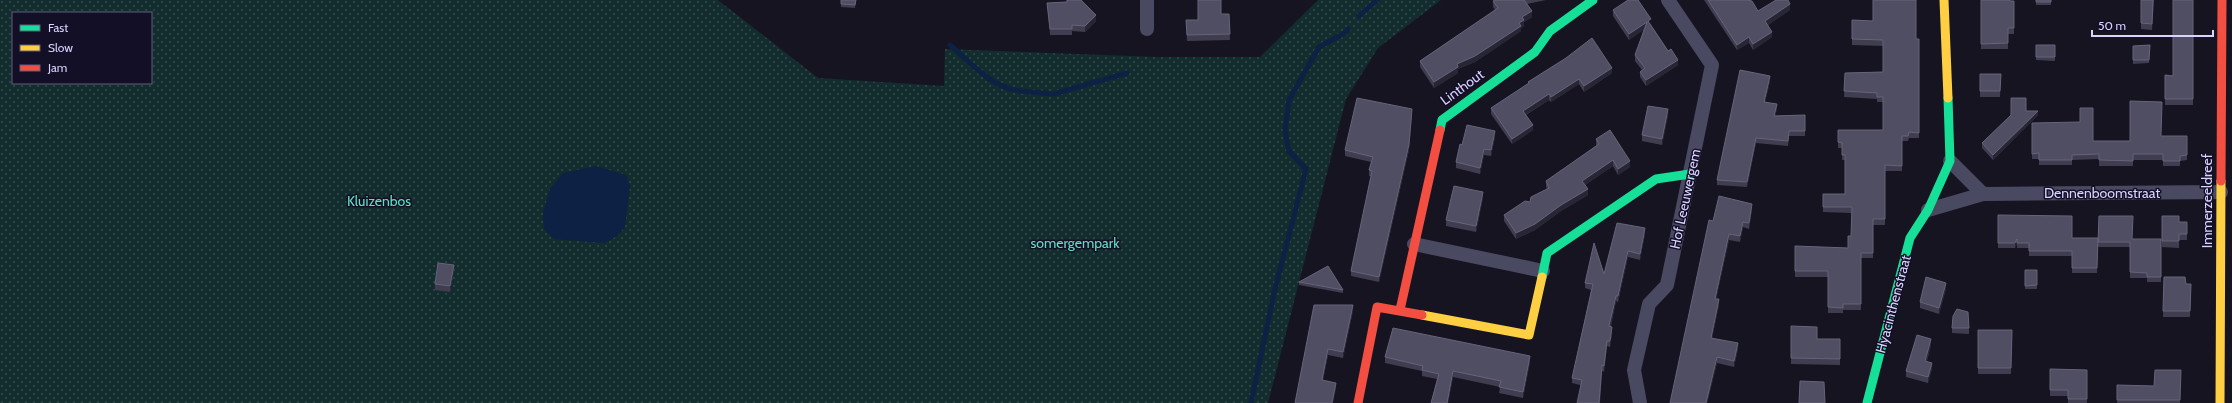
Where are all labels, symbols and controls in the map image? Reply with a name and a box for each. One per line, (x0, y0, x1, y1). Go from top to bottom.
legend (12, 12, 152, 84)
scale bar (2092, 12, 2213, 38)
text: 50 m (2098, 18, 2126, 33)
text: Fast (48, 20, 68, 35)
text: Slow (48, 40, 73, 55)
text: Jam (47, 60, 67, 75)
street label: Linthout (1437, 65, 1488, 109)
street label: Hof Leeuwergem (1666, 147, 1704, 251)
street label: Immerzeeldreef (2198, 153, 2216, 248)
street label: Dennenboomstraat (2044, 184, 2160, 202)
park label: Kluizenbos (347, 192, 411, 210)
park label: somergempark (1031, 234, 1120, 252)
street label: Hyacinthenstraat (1871, 253, 1915, 355)

